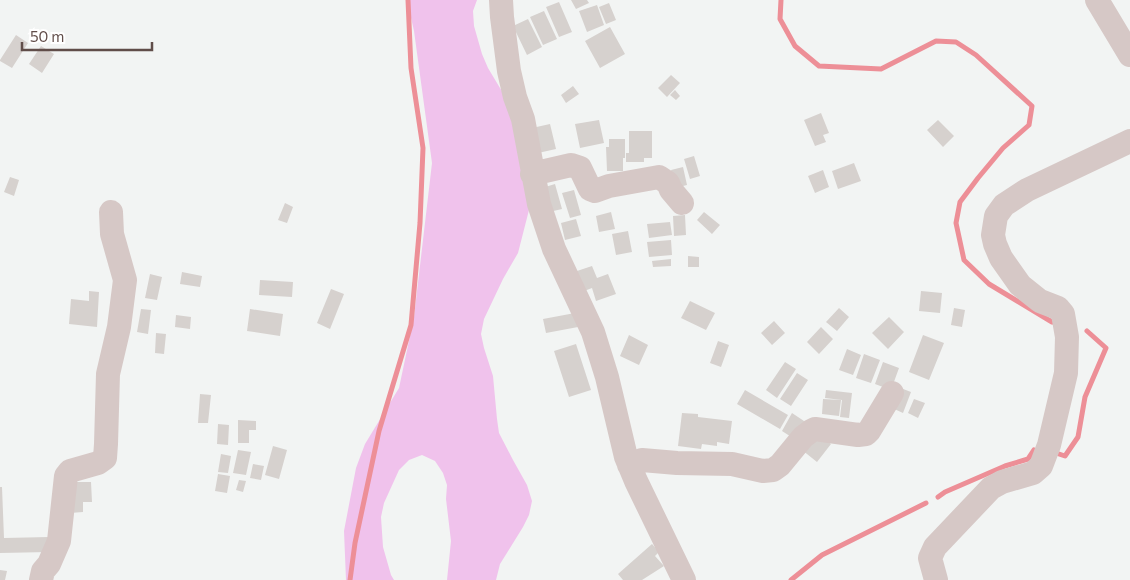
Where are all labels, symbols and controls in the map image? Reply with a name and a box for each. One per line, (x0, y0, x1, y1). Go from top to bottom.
scale bar (22, 20, 152, 52)
text: 50 m (30, 27, 64, 45)

